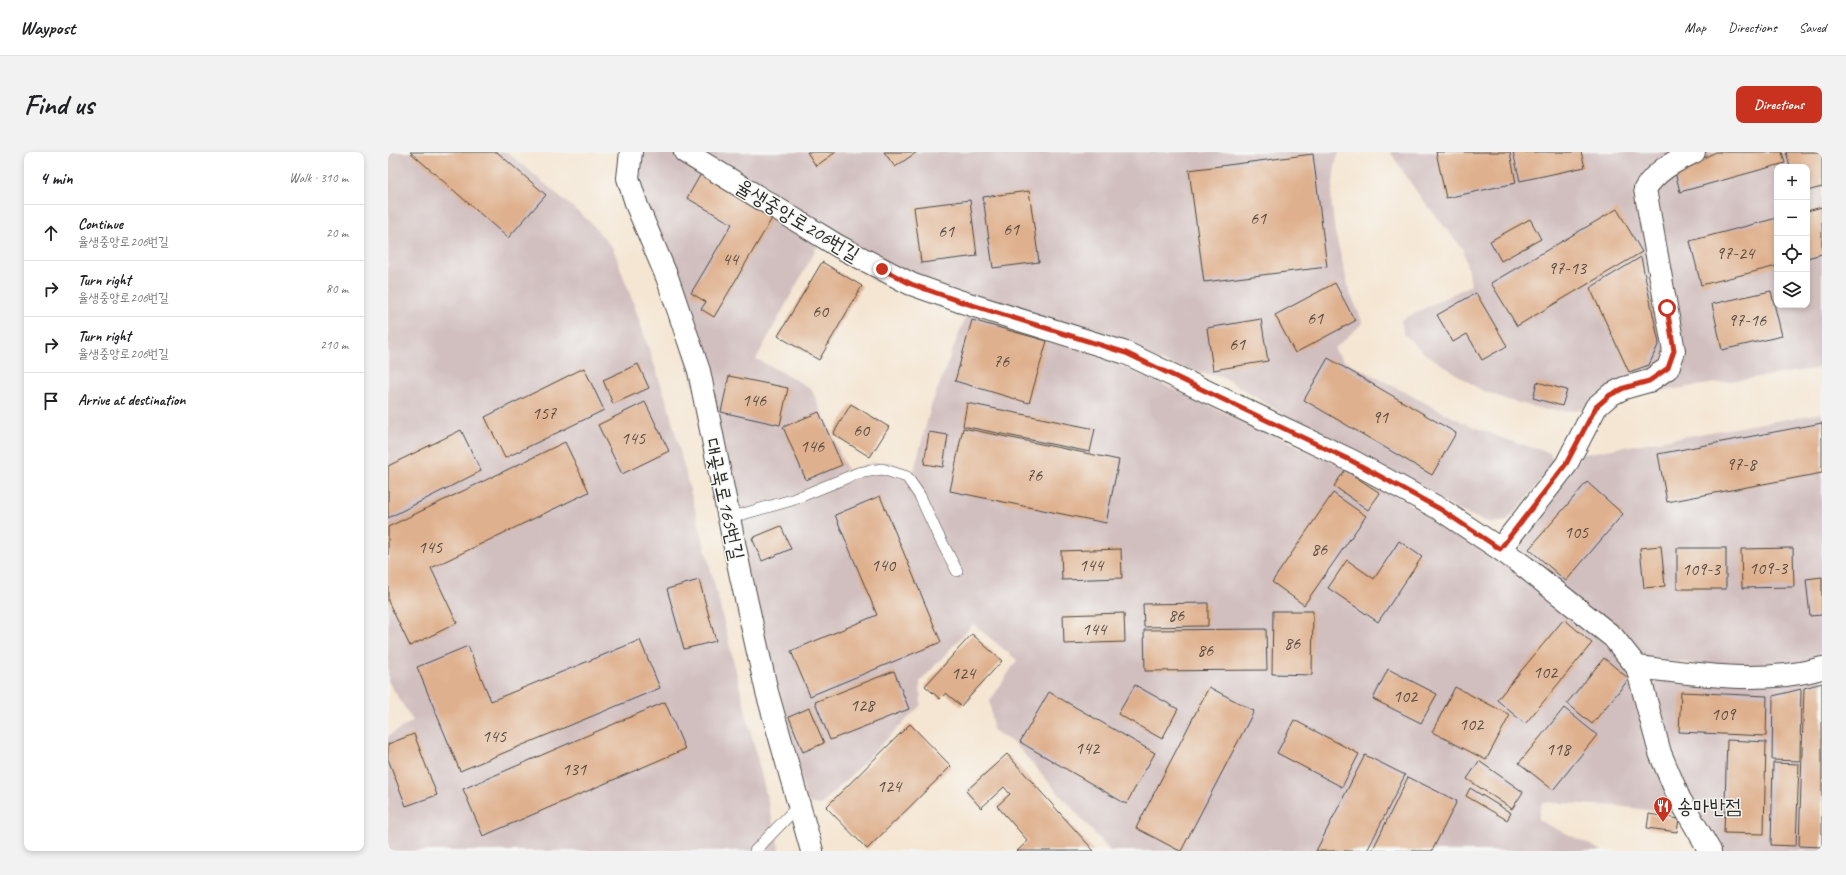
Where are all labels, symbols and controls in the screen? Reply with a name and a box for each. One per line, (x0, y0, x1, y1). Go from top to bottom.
text: Waypost (20, 16, 75, 40)
text: Map (1685, 19, 1706, 36)
text: Directions (1728, 19, 1777, 36)
text: Saved (1799, 19, 1826, 36)
button: Directions (1736, 86, 1822, 123)
text: Find us (24, 87, 94, 122)
map controls (1774, 164, 1810, 308)
button: + (1774, 164, 1810, 200)
text: 4 min (40, 168, 73, 189)
text: Walk · 310 m (289, 170, 348, 186)
street label: 율생중앙로206번길 (731, 174, 864, 267)
button: − (1774, 200, 1810, 236)
house number: 61 (1250, 207, 1267, 229)
text: Continue (78, 215, 123, 234)
house number: 61 (1003, 218, 1020, 240)
house number: 61 (938, 220, 955, 242)
icon: ahead (40, 222, 62, 244)
text: 20 m (326, 225, 348, 241)
text: 율생중앙로206번길 (78, 234, 169, 250)
button: locate (1774, 236, 1810, 272)
house number: 97-24 (1716, 242, 1756, 264)
house number: 44 (722, 248, 740, 270)
house number: 97-13 (1548, 257, 1588, 279)
route end (873, 260, 891, 278)
text: Turn right (78, 271, 131, 290)
button: layers (1774, 272, 1810, 308)
icon: right (40, 278, 62, 300)
text: 80 m (326, 281, 348, 297)
text: 율생중앙로206번길 (78, 290, 169, 306)
route start (1658, 299, 1676, 317)
house number: 60 (812, 300, 830, 322)
house number: 61 (1307, 307, 1324, 329)
house number: 97-16 (1728, 309, 1767, 331)
text: Turn right (78, 327, 131, 346)
house number: 61 (1229, 333, 1246, 355)
icon: right (40, 334, 62, 356)
text: 210 m (320, 337, 348, 353)
text: 율생중앙로206번길 (78, 346, 169, 362)
house number: 76 (993, 350, 1010, 372)
house number: 146 (742, 389, 767, 411)
icon: arrive (40, 390, 62, 412)
text: Arrive at destination (78, 391, 185, 410)
house number: 157 (532, 402, 557, 424)
house number: 91 (1372, 406, 1389, 428)
house number: 60 (853, 419, 871, 441)
house number: 145 (621, 427, 646, 449)
house number: 146 (800, 435, 825, 457)
street label: 대곶북로165번길 (699, 436, 750, 562)
house number: 97-8 (1726, 453, 1758, 475)
house number: 76 (1026, 464, 1043, 486)
house number: 105 (1564, 521, 1589, 543)
house number: 145 (418, 536, 443, 558)
house number: 86 (1311, 538, 1328, 560)
house number: 140 (871, 554, 897, 576)
house number: 144 (1079, 554, 1105, 576)
house number: 109-3 (1749, 557, 1789, 579)
house number: 109-3 (1682, 558, 1722, 580)
house number: 86 (1168, 604, 1185, 626)
house number: 144 (1082, 618, 1108, 640)
house number: 86 (1284, 632, 1301, 654)
house number: 86 (1197, 639, 1214, 661)
house number: 102 (1533, 661, 1559, 683)
house number: 124 (951, 662, 977, 684)
house number: 102 (1393, 685, 1419, 707)
house number: 128 (850, 694, 876, 716)
house number: 109 (1711, 703, 1737, 725)
house number: 102 (1459, 713, 1485, 735)
house number: 145 (482, 725, 507, 747)
house number: 142 (1075, 737, 1101, 759)
house number: 118 (1546, 738, 1572, 760)
house number: 131 (562, 758, 587, 780)
house number: 124 (877, 775, 903, 797)
place label: 송마반점 (1677, 794, 1741, 819)
restaurant icon: 송마반점 (1652, 795, 1674, 823)

